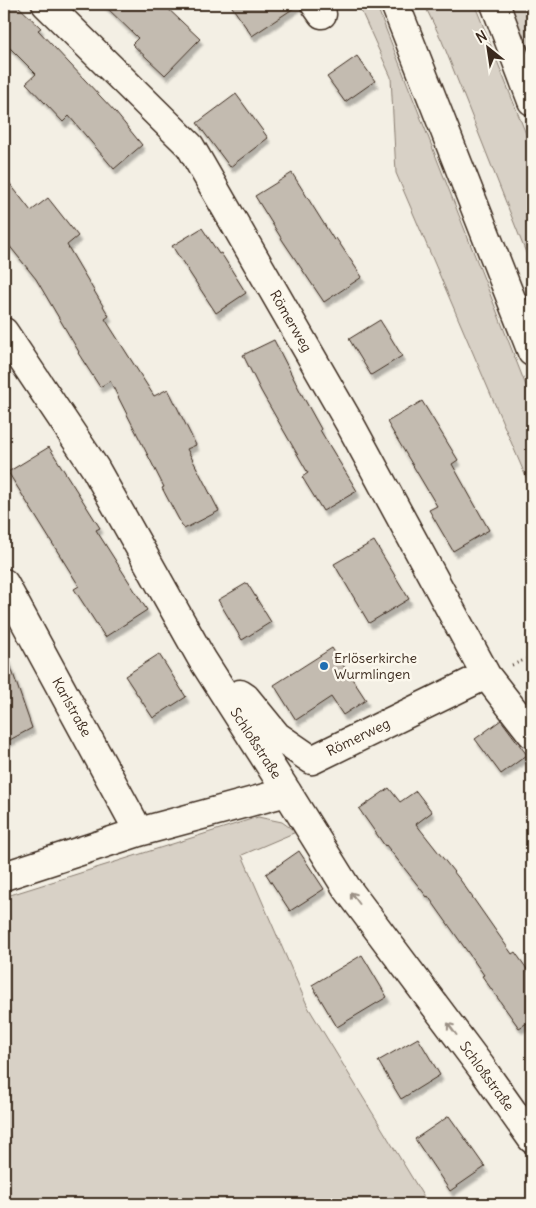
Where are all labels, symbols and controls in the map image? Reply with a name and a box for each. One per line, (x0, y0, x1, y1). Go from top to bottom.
north arrow (464, 22, 514, 72)
text: N (473, 27, 490, 47)
street label: Römerweg (266, 287, 316, 355)
place label: Erlöserkirche Wurmlingen (334, 649, 417, 683)
marker: Erlöserkirche Wurmlingen (318, 660, 330, 672)
street label: Karlstraße (48, 674, 96, 740)
street label: Schloßstraße (226, 704, 286, 782)
street label: Römerweg (323, 714, 393, 760)
one-way arrow (350, 891, 360, 905)
one-way arrow (447, 1022, 457, 1036)
street label: Schloßstraße (456, 1038, 518, 1114)

